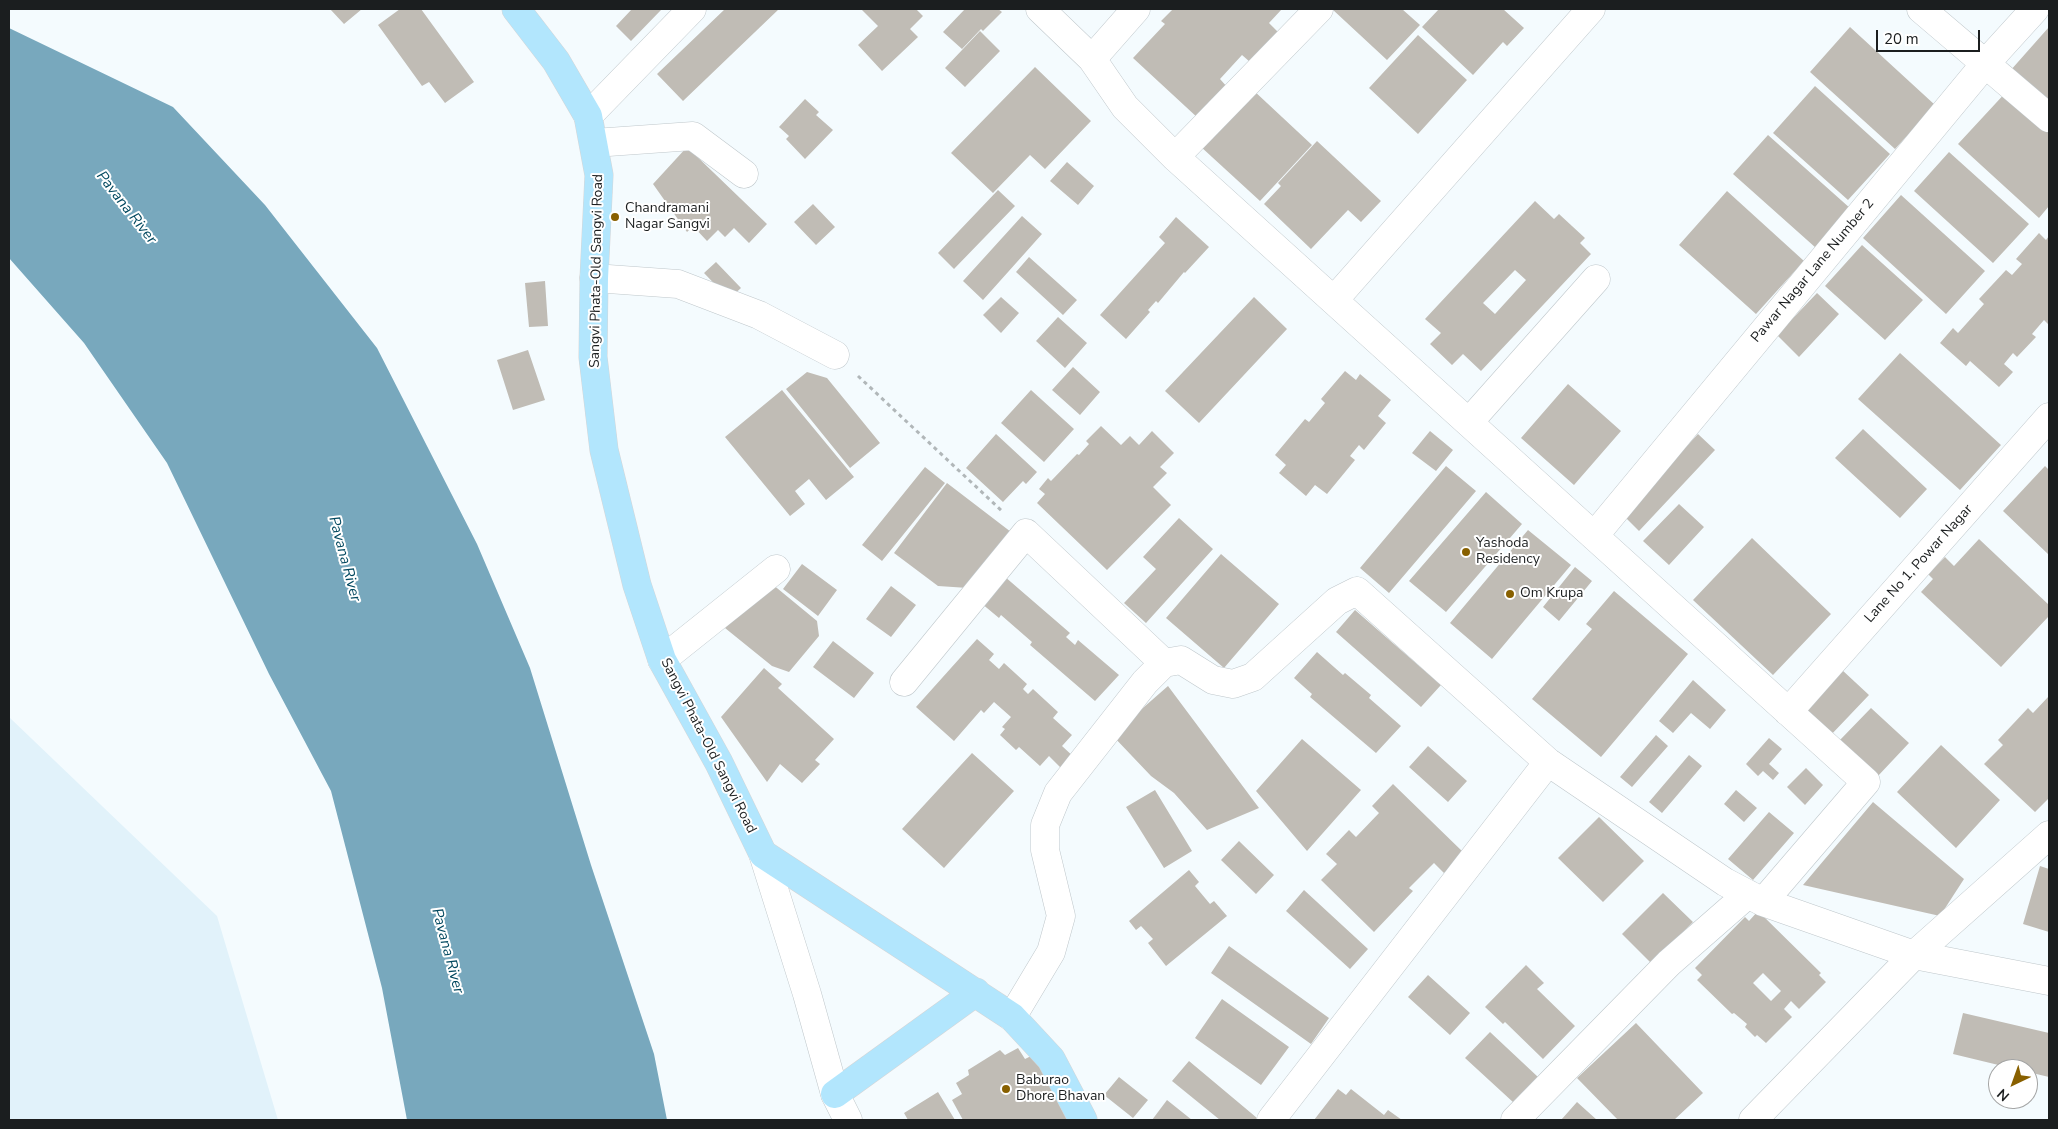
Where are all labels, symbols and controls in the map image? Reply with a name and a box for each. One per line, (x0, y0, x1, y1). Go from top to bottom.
scale bar (1878, 20, 1982, 52)
text: 20 m (1884, 29, 1919, 49)
water label: Pavana River (92, 168, 160, 248)
street label: Sangvi Phata-Old Sangvi Road (587, 174, 607, 368)
street label: Pawar Nagar Lane Number 2 (1748, 196, 1878, 346)
place label: Chandramani Nagar Sangvi (625, 201, 710, 233)
marker: Chandramani Nagar Sangvi (609, 211, 621, 223)
street label: Lane No 1, Powar Nagar (1861, 501, 1977, 627)
water label: Pavana River (324, 514, 364, 604)
place label: Yashoda Residency (1476, 536, 1540, 568)
marker: Yashoda Residency (1460, 546, 1472, 558)
place label: Om Krupa (1520, 586, 1584, 602)
marker: Om Krupa (1504, 588, 1516, 600)
street label: Sangvi Phata-Old Sangvi Road (656, 656, 760, 836)
water label: Pavana River (427, 906, 467, 996)
north arrow (1988, 1059, 2038, 1109)
place label: Baburao Dhore Bhavan (1016, 1073, 1105, 1106)
marker: Baburao Dhore Bhavan (1000, 1083, 1012, 1095)
text: N (1993, 1084, 2014, 1105)

